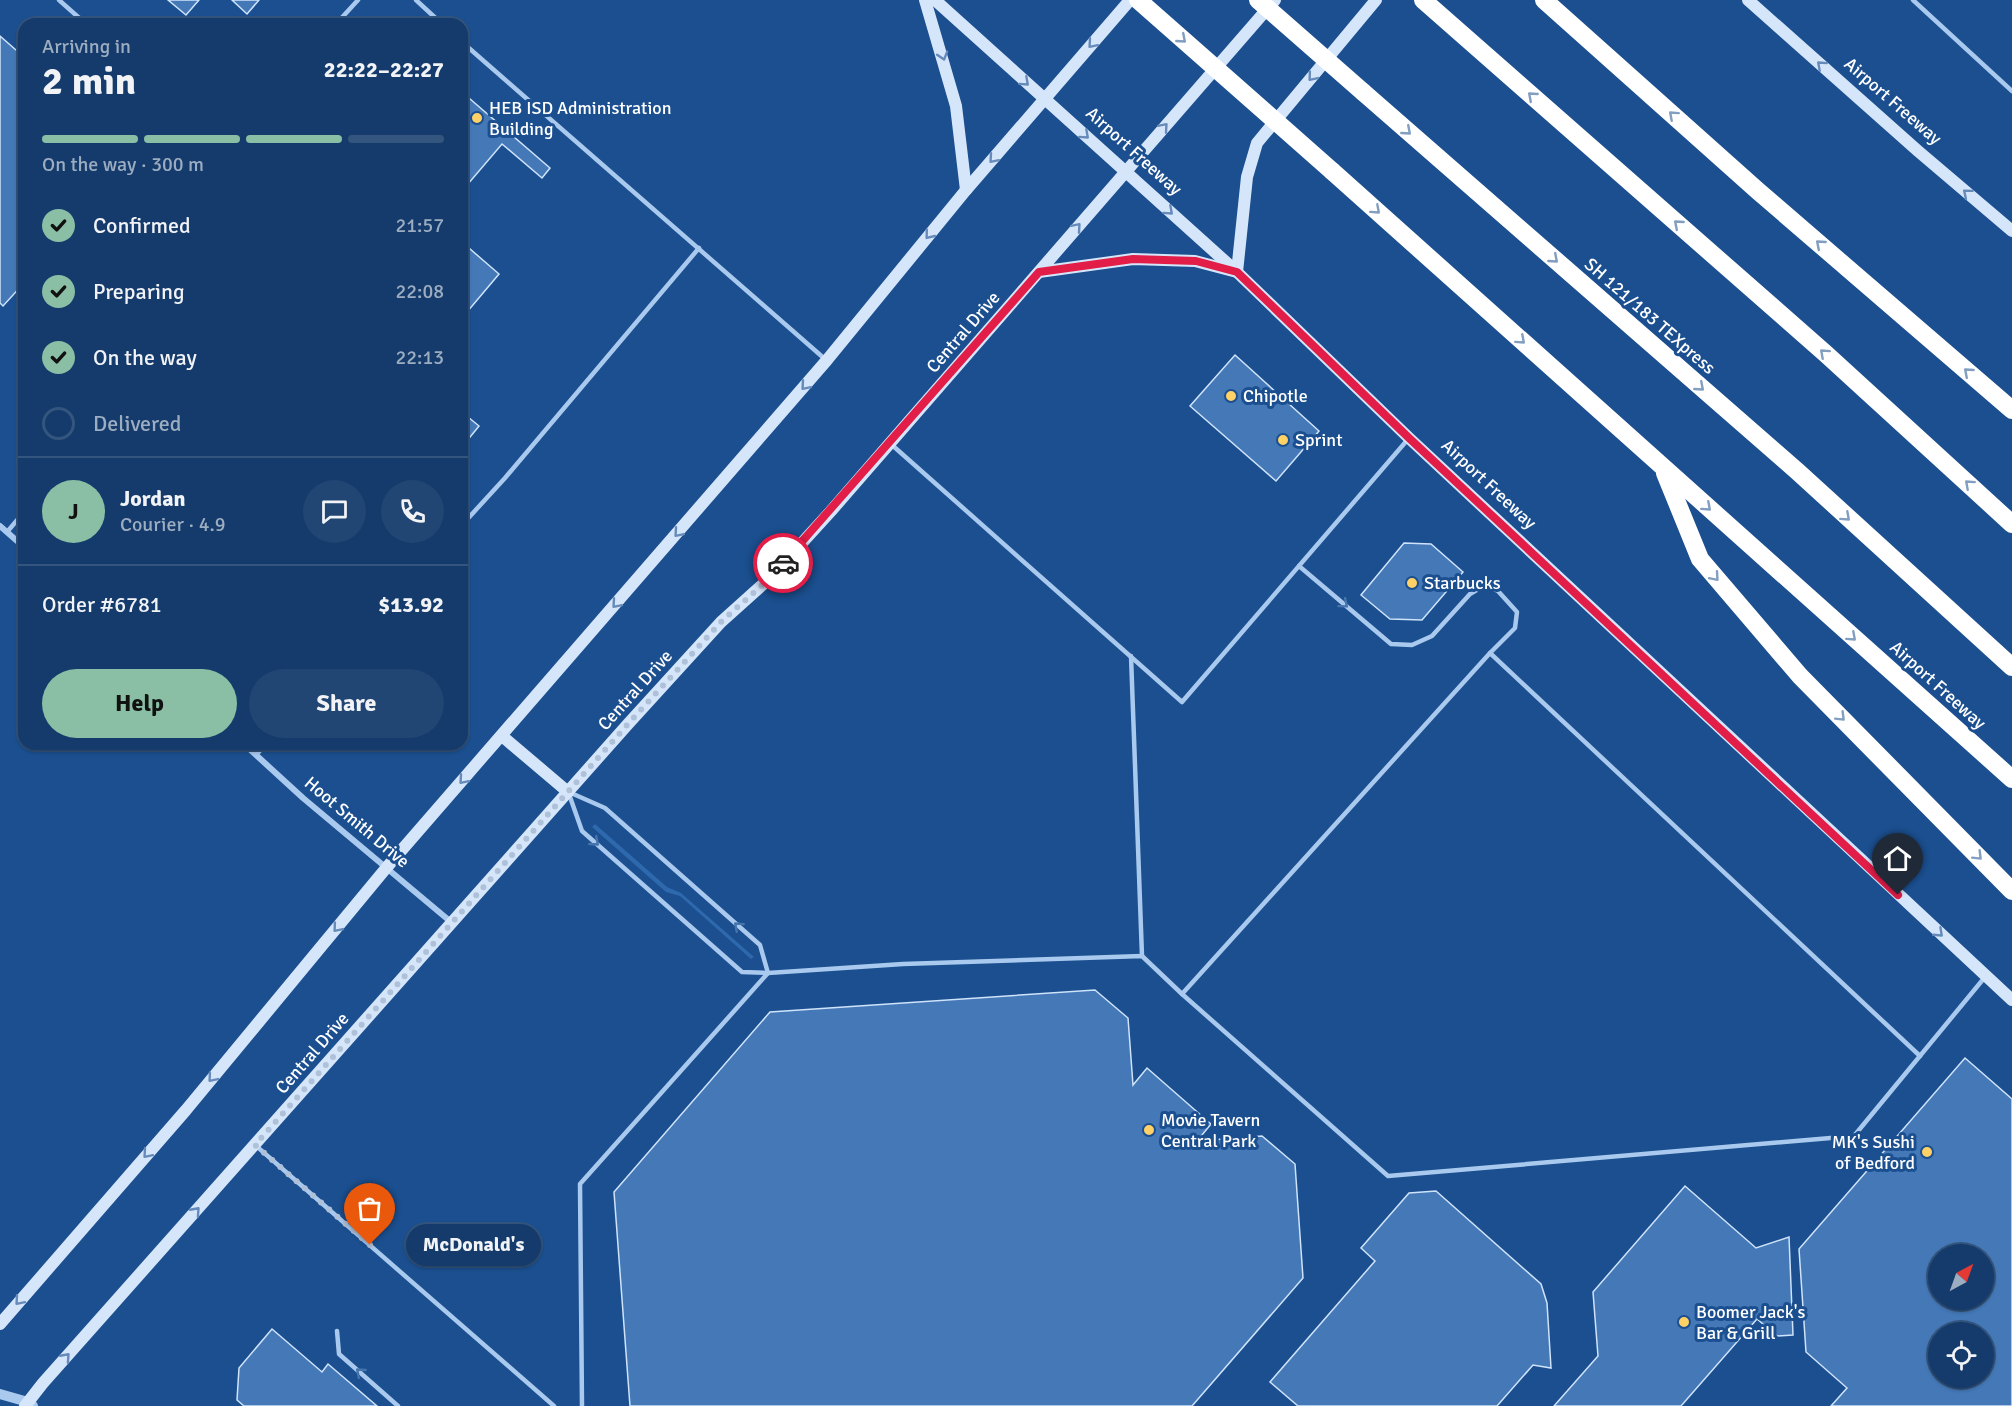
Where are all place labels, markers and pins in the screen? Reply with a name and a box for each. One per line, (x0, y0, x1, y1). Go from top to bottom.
place label: HEB ISD Administration Building (489, 97, 672, 140)
marker: HEB ISD Administration Building (470, 111, 484, 125)
place label: Chipotle (1243, 385, 1308, 407)
marker: Chipotle (1224, 389, 1238, 403)
place label: Sprint (1295, 429, 1342, 451)
marker: Sprint (1276, 433, 1290, 447)
place label: Starbucks (1424, 572, 1501, 594)
marker: Starbucks (1405, 576, 1419, 590)
pin (1872, 833, 1923, 895)
place label: Movie Tavern Central Park (1161, 1109, 1260, 1152)
marker: Movie Tavern Central Park (1142, 1123, 1156, 1137)
place label: MK's Sushi of Bedford (1832, 1131, 1915, 1174)
marker: MK's Sushi of Bedford (1920, 1145, 1934, 1159)
pin (344, 1183, 395, 1245)
callout: McDonald's (406, 1224, 541, 1266)
place label: Boomer Jack's Bar & Grill (1696, 1301, 1805, 1344)
marker: Boomer Jack's Bar & Grill (1677, 1315, 1691, 1329)

